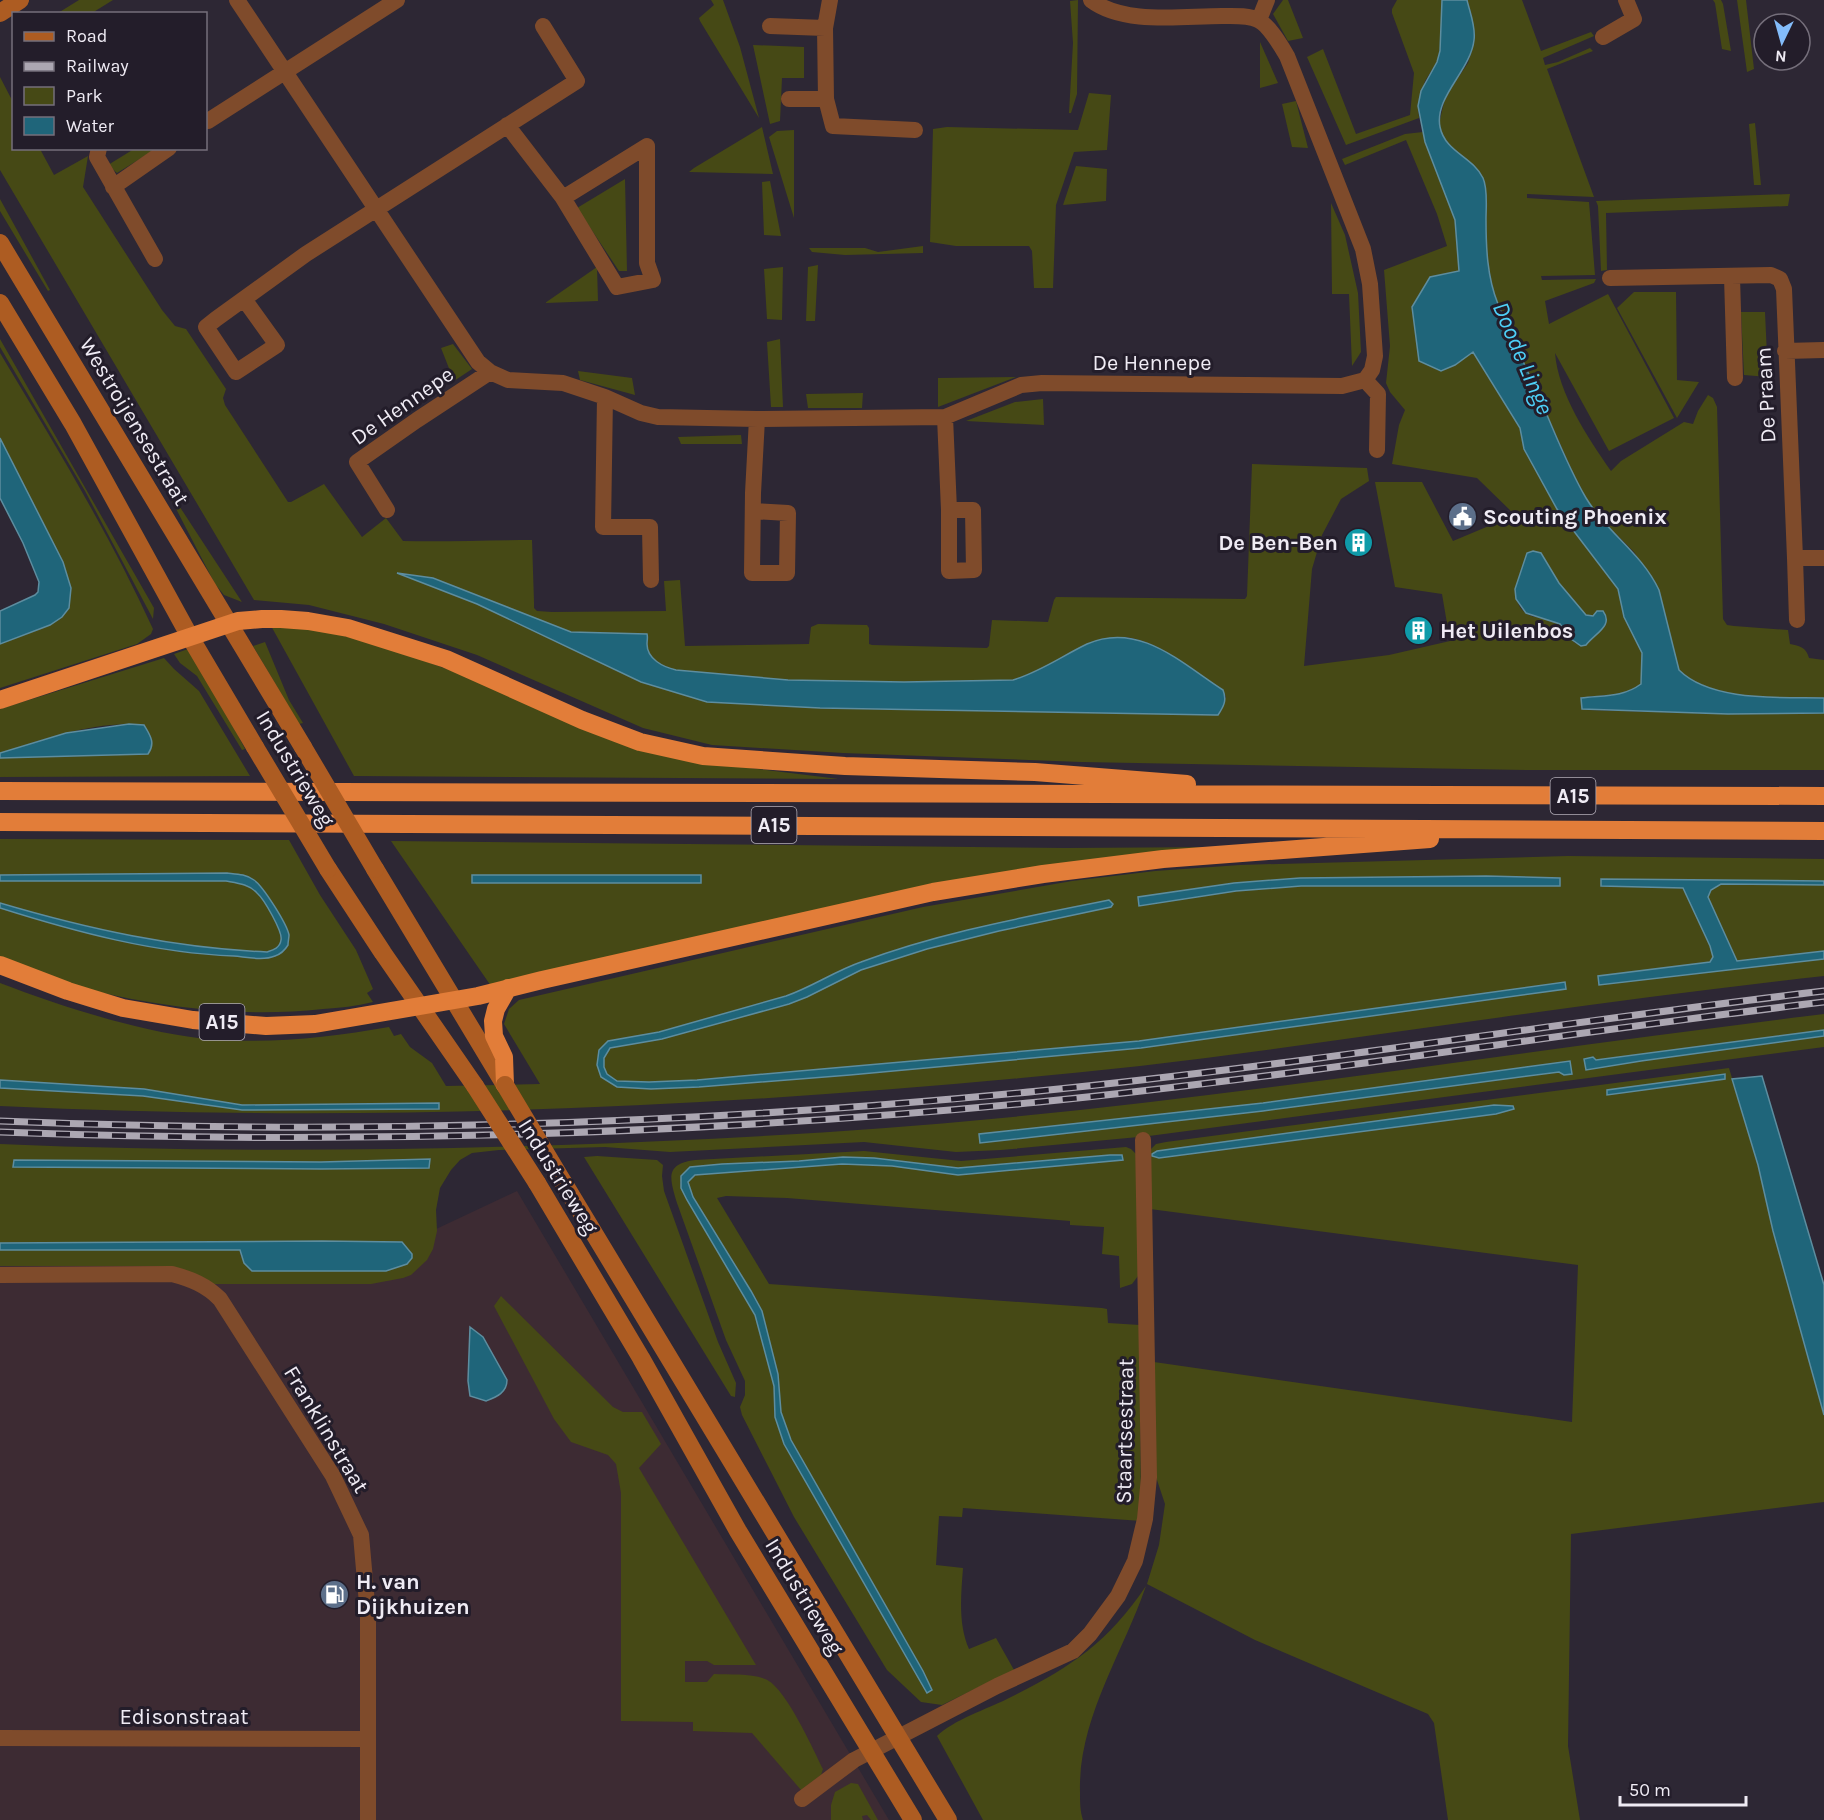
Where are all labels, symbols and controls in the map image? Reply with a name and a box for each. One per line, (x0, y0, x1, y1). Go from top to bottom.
legend (12, 12, 207, 150)
north arrow (1752, 12, 1812, 72)
text: Road (66, 25, 107, 47)
text: N (1774, 46, 1787, 66)
text: Railway (66, 55, 129, 77)
text: Park (66, 85, 103, 107)
text: Water (66, 115, 114, 137)
water label: Doode Linge (1487, 297, 1559, 419)
street label: Westroijensestraat (74, 333, 195, 510)
street label: De Praam (1751, 346, 1781, 444)
street label: De Hennepe (1092, 350, 1212, 376)
street label: De Hennepe (346, 361, 459, 451)
public building icon: Scouting Phoenix (1446, 500, 1478, 532)
place label: Scouting Phoenix (1483, 504, 1667, 530)
building icon: De Ben-Ben (1343, 526, 1375, 558)
place label: De Ben-Ben (1218, 530, 1338, 556)
building icon: Het Uilenbos (1403, 614, 1435, 646)
place label: Het Uilenbos (1440, 618, 1573, 644)
street label: Industrieweg (250, 706, 340, 832)
road number: A15 (1550, 778, 1596, 814)
road number: A15 (752, 807, 796, 843)
road number: A15 (200, 1004, 244, 1040)
street label: Industrieweg (512, 1114, 604, 1239)
street label: Staartsestraat (1111, 1358, 1139, 1504)
street label: Franklinstraat (278, 1361, 374, 1498)
street label: Industrieweg (759, 1534, 849, 1660)
place label: H. van Dijkhuizen (356, 1569, 470, 1620)
fuel station icon: H. van Dijkhuizen (319, 1578, 351, 1610)
street label: Edisonstraat (119, 1704, 249, 1730)
scale bar (1620, 1769, 1746, 1807)
text: 50 m (1629, 1779, 1671, 1801)

